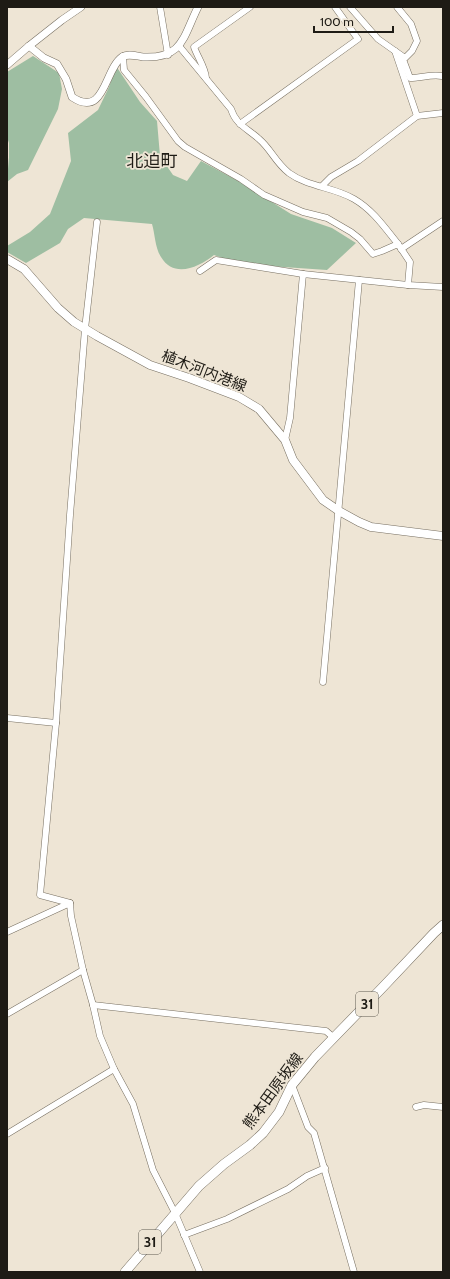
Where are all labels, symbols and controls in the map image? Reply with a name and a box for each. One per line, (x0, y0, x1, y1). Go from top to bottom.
scale bar (314, 8, 393, 34)
text: 100 m (320, 14, 354, 29)
district label: 北迫町 (127, 151, 178, 171)
street label: 植木河内港線 (159, 346, 249, 396)
road number: 31 (356, 992, 378, 1016)
street label: 熊本田原坂線 (239, 1049, 307, 1133)
road number: 31 (139, 1230, 161, 1254)

